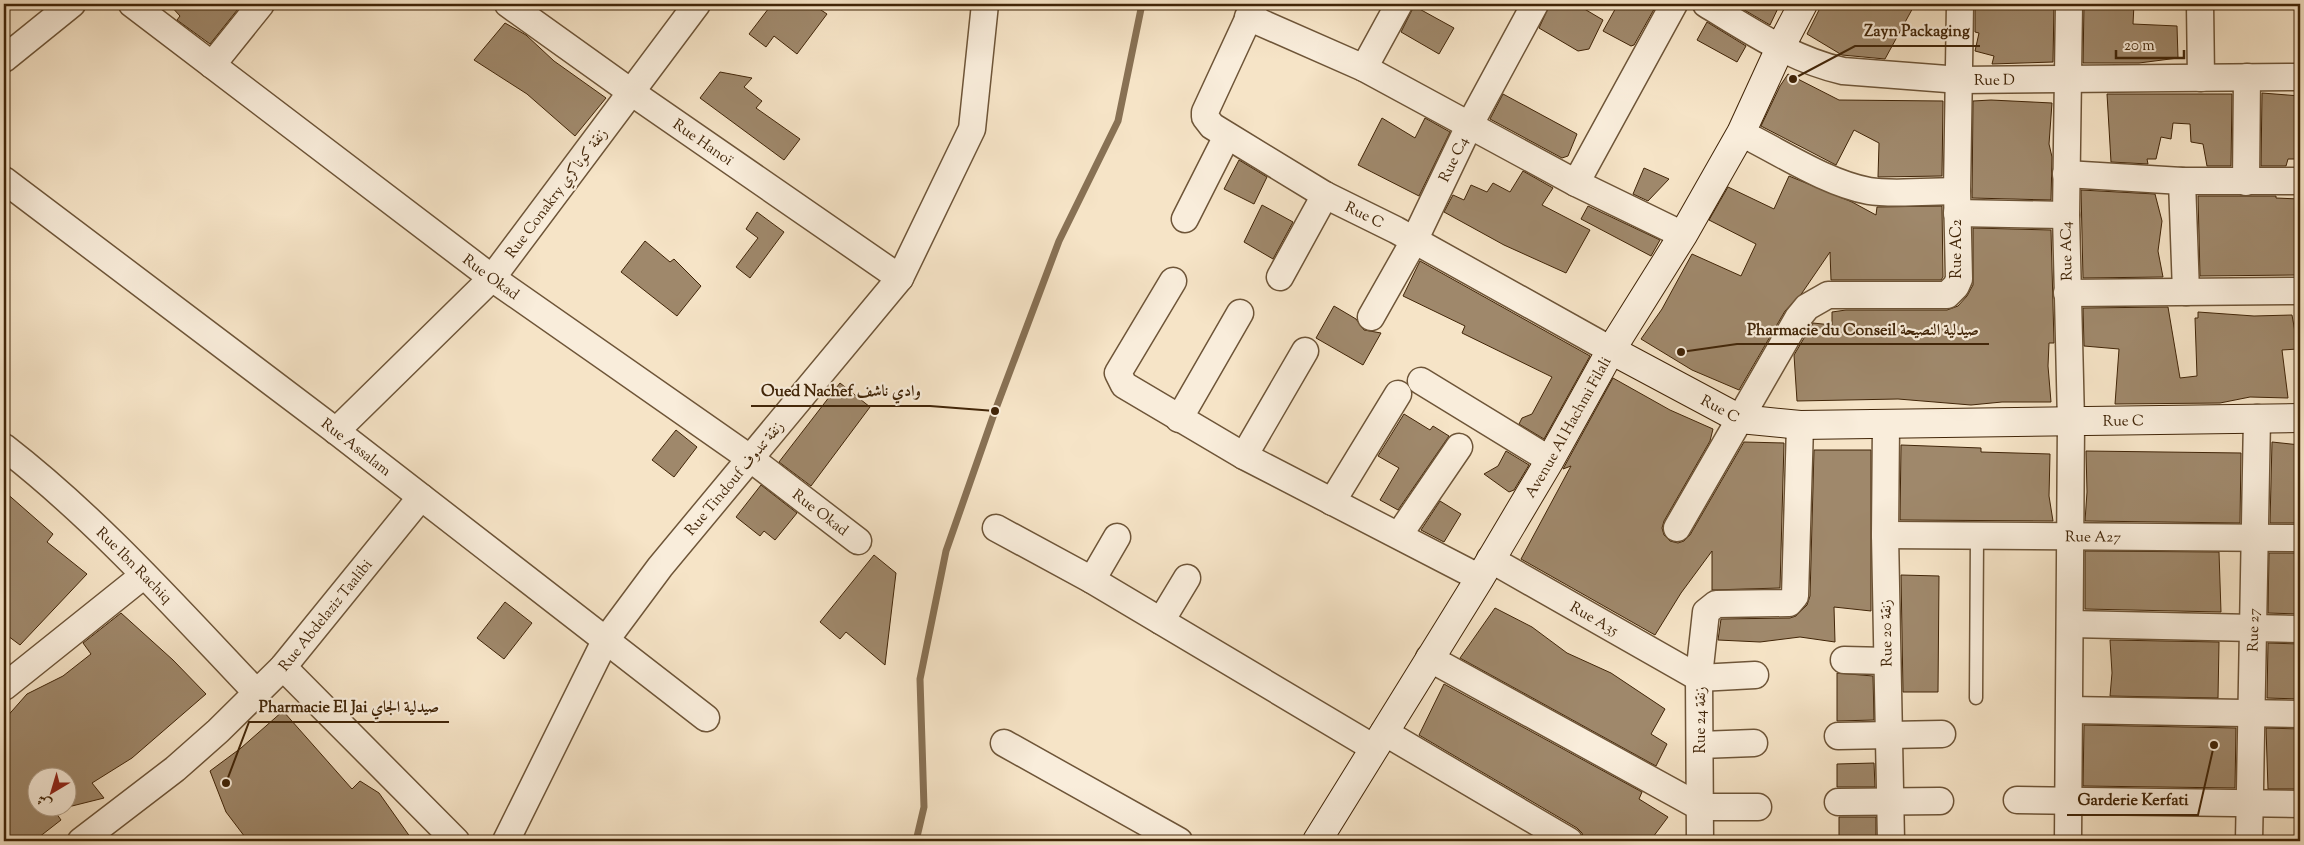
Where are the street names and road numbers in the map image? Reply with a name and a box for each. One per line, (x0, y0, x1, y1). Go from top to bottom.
street label: Rue D (1974, 71, 2015, 92)
street label: Rue Hanoï (668, 115, 737, 171)
street label: Rue Conakry زنقة كوناكري (501, 125, 613, 263)
street label: Rue C4 (1435, 133, 1475, 186)
street label: Rue C (1341, 197, 1387, 234)
street label: Rue AC2 (1947, 219, 1968, 279)
street label: Rue AC4 (2056, 221, 2079, 281)
street label: Rue Okad (458, 250, 523, 306)
street label: Avenue Al Hachmi Filali (1521, 353, 1617, 502)
street label: Rue C (1696, 391, 1743, 429)
street label: Rue C (2103, 411, 2144, 433)
street label: Rue Assalam (316, 414, 395, 482)
street label: Rue Tindouf زنقة تندوف (681, 417, 789, 541)
street label: Rue Okad (787, 485, 852, 542)
street label: Rue Ibn Rachiq (91, 523, 177, 609)
street label: Rue A27 (2065, 527, 2122, 549)
street label: Rue Abdelaziz Taalibi (275, 556, 378, 676)
street label: Rue A35 (1565, 598, 1622, 642)
street label: Rue 20 زنقة (1876, 599, 1899, 667)
street label: Rue 27 (2244, 608, 2265, 652)
street label: Rue 24 زنقة (1691, 686, 1712, 754)

